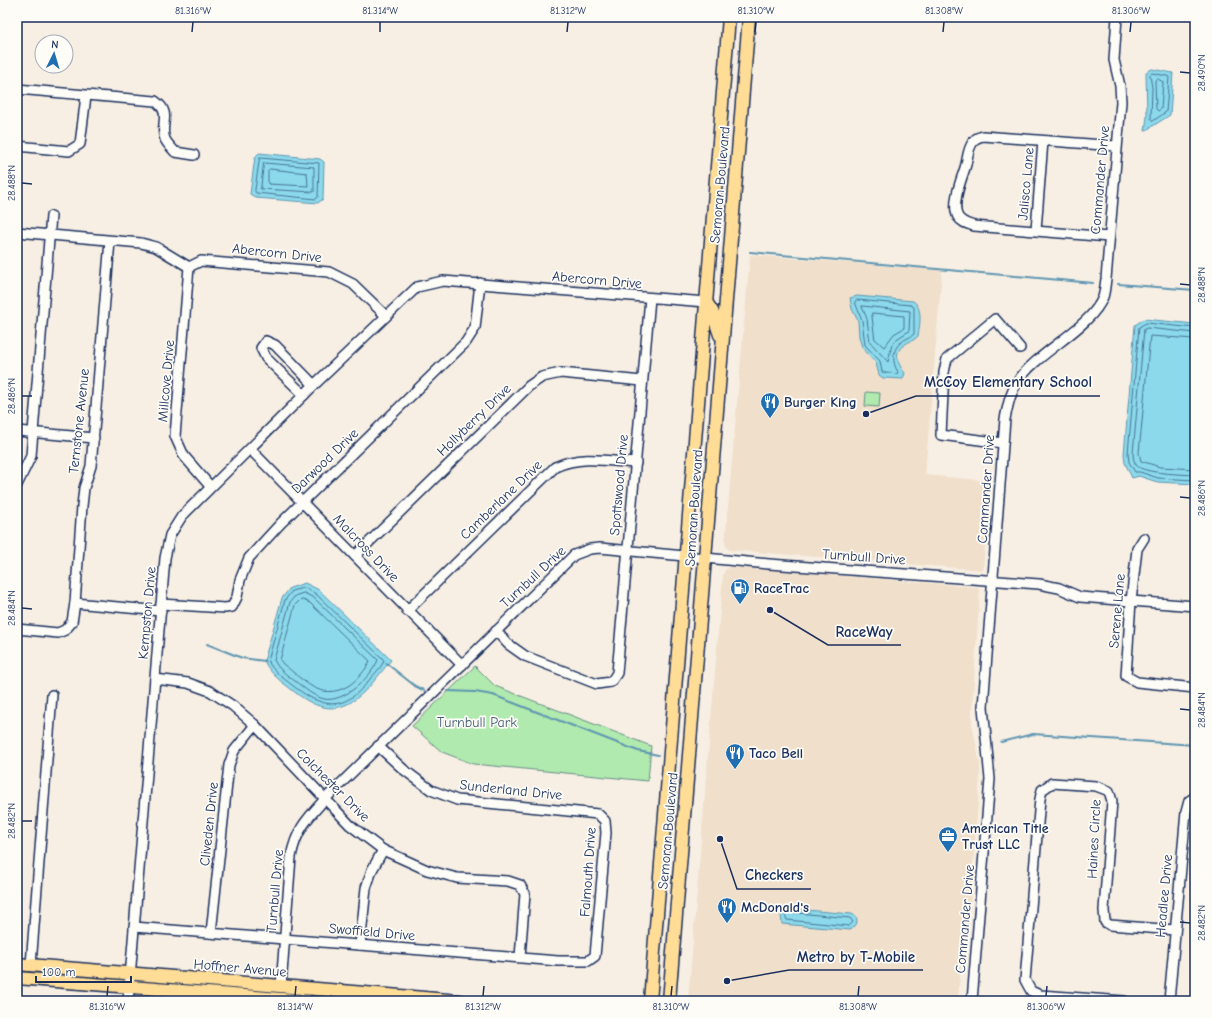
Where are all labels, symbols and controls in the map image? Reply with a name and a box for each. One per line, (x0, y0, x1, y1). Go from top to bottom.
text: 81.316°W (175, 5, 211, 17)
text: 81.314°W (362, 5, 398, 17)
text: 81.312°W (550, 5, 586, 17)
text: 81.310°W (738, 5, 775, 17)
text: 81.308°W (925, 5, 963, 17)
text: 81.306°W (1112, 5, 1151, 17)
north arrow (34, 34, 74, 74)
text: N (51, 38, 59, 51)
text: 28.490°N (1196, 54, 1208, 92)
street label: Commander Drive (1087, 125, 1113, 235)
street label: Semoran Boulevard (706, 126, 734, 244)
street label: Jalisco Lane (1014, 147, 1038, 221)
text: 28.488°N (6, 165, 18, 201)
street label: Abercorn Drive (231, 240, 323, 266)
text: 28.488°N (1196, 267, 1208, 303)
street label: Abercorn Drive (551, 268, 643, 292)
street label: Millcove Drive (154, 339, 178, 423)
street label: Ternstone Avenue (65, 368, 93, 474)
callout: McCoy Elementary School (916, 369, 1100, 396)
text: McCoy Elementary School (924, 373, 1092, 391)
text: 28.486°N (6, 378, 18, 414)
street label: Hollyberry Drive (433, 380, 515, 460)
restaurant icon: Burger King (759, 391, 781, 419)
place label: Burger King (784, 394, 857, 411)
street label: Darwood Drive (288, 425, 362, 497)
street label: Spottswood Drive (606, 434, 632, 536)
street label: Commander Drive (974, 434, 998, 544)
street label: Semoran Boulevard (681, 449, 707, 567)
street label: Camberlane Drive (456, 457, 546, 543)
text: 28.486°N (1196, 480, 1208, 516)
street label: Malcross Drive (329, 510, 403, 586)
street label: Turnbull Drive (497, 542, 569, 612)
street label: Turnbull Drive (822, 546, 906, 568)
street label: Kempston Drive (134, 566, 160, 660)
street label: Serene Lane (1105, 573, 1129, 649)
fuel station icon: RaceTrac (729, 577, 751, 605)
place label: RaceTrac (754, 580, 809, 597)
text: 28.484°N (6, 590, 18, 626)
callout: RaceWay (828, 618, 901, 645)
text: RaceWay (835, 623, 893, 641)
text: 28.484°N (1196, 692, 1208, 728)
park label: Turnbull Park (437, 714, 517, 731)
restaurant icon: Taco Bell (724, 742, 746, 770)
street label: Colchester Drive (293, 745, 373, 825)
place label: Taco Bell (749, 745, 803, 762)
street label: Semoran Boulevard (654, 772, 682, 890)
street label: Sunderland Drive (459, 776, 563, 804)
street label: Cliveden Drive (196, 781, 222, 867)
street label: Haines Circle (1083, 799, 1105, 879)
text: 28.482°N (6, 803, 18, 839)
place label: American Title Trust LLC (962, 820, 1049, 853)
office icon: American Title Trust LLC (937, 825, 959, 853)
street label: Falmouth Drive (576, 827, 600, 917)
street label: Turnbull Drive (263, 849, 287, 933)
street label: Headlee Drive (1152, 854, 1176, 938)
callout: Checkers (737, 862, 811, 889)
street label: Commander Drive (952, 864, 978, 974)
text: Checkers (745, 866, 803, 884)
restaurant icon: McDonald's (716, 896, 738, 924)
place label: McDonald's (741, 899, 809, 916)
text: 28.482°N (1196, 905, 1208, 941)
street label: Swoffield Drive (328, 920, 416, 944)
callout: Metro by T-Mobile (789, 943, 923, 970)
text: Metro by T-Mobile (797, 948, 915, 966)
street label: Hoffner Avenue (193, 955, 287, 981)
scale bar (36, 958, 131, 984)
text: 100 m (42, 965, 75, 979)
text: 81.316°W (89, 1001, 125, 1013)
text: 81.314°W (277, 1001, 313, 1013)
text: 81.312°W (465, 1001, 501, 1013)
text: 81.310°W (653, 1001, 690, 1013)
text: 81.308°W (839, 1001, 877, 1013)
text: 81.306°W (1027, 1001, 1066, 1013)

